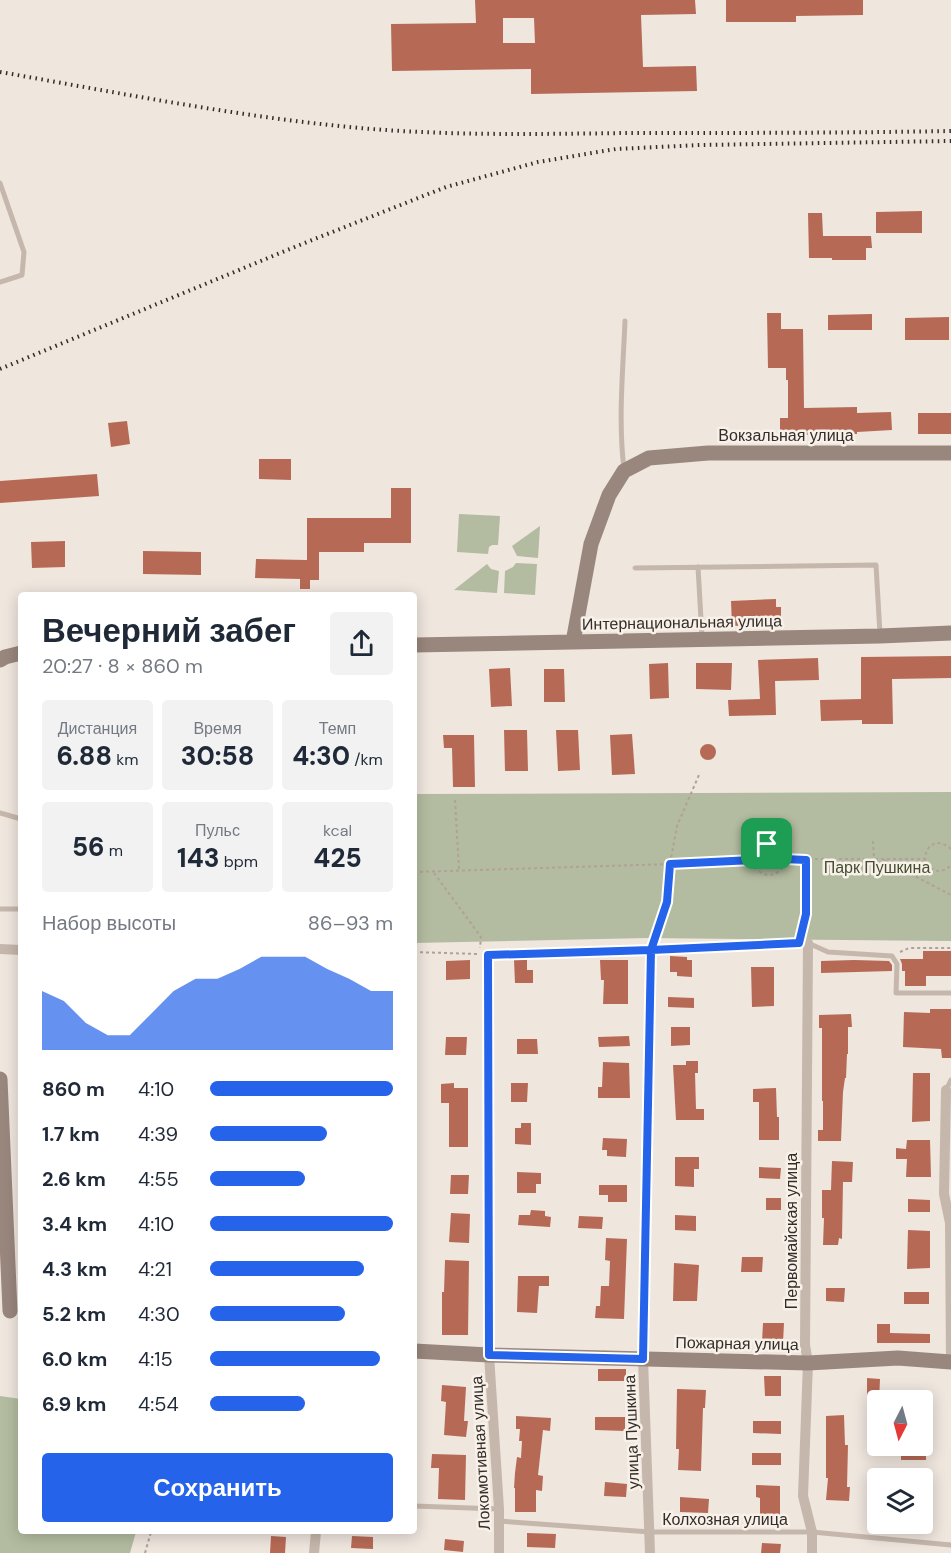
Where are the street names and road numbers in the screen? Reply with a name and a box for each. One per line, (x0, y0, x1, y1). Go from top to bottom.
street label: Вокзальная улица (718, 425, 854, 446)
street label: Интернациональная улица (582, 610, 782, 635)
street label: Первомайская улица (781, 1153, 802, 1309)
street label: Пожарная улица (675, 1332, 799, 1355)
street label: улица Пушкина (619, 1374, 644, 1489)
street label: Локомотивная улица (466, 1375, 495, 1531)
street label: Колхозная улица (662, 1509, 788, 1530)

